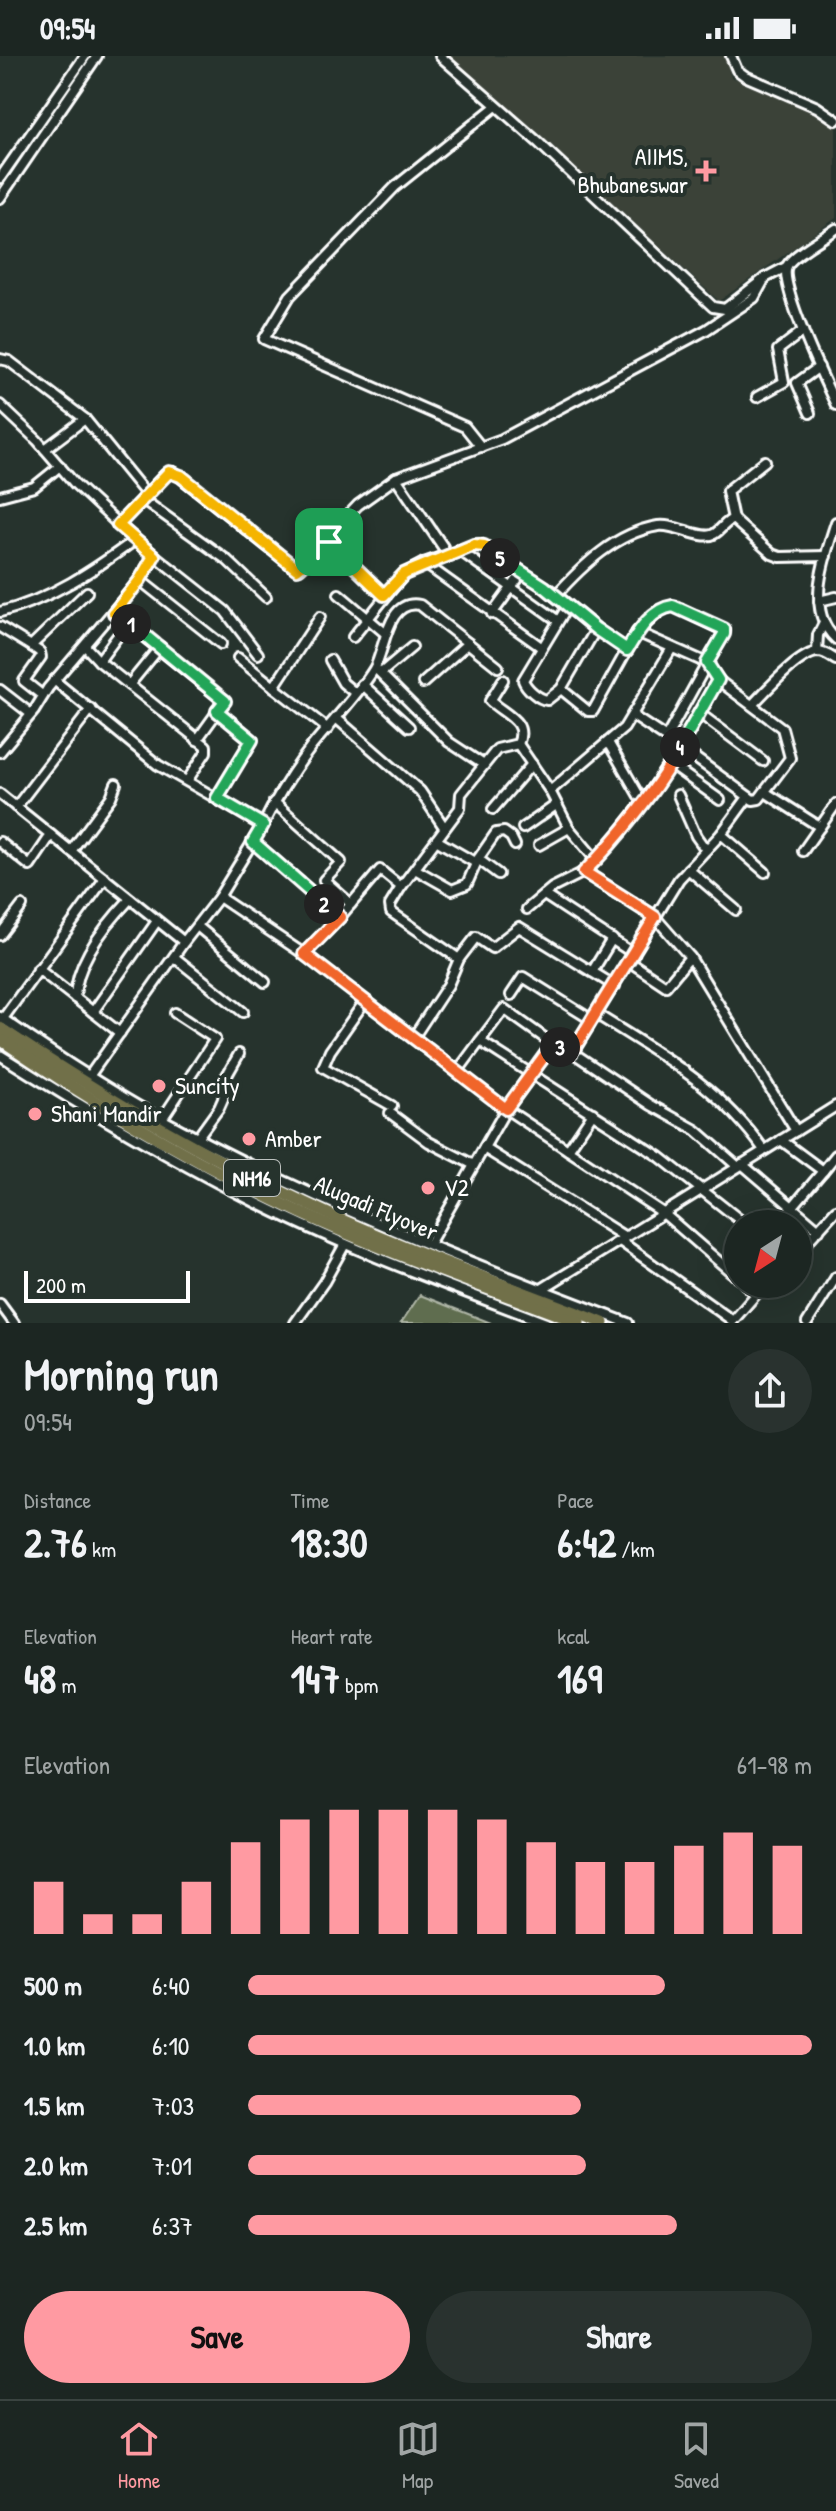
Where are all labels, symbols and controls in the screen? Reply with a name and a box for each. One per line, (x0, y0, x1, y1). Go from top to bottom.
text: 09:54 (40, 8, 95, 48)
place label: AIIMS, Bhubaneswar (577, 140, 688, 200)
marker: AIIMS, Bhubaneswar (695, 160, 717, 182)
pin (295, 508, 363, 576)
icon: arrive (307, 520, 351, 564)
pin: 5 (480, 538, 520, 578)
text: 5 (495, 543, 505, 573)
pin: 1 (111, 604, 151, 644)
text: 1 (127, 609, 135, 639)
pin: 4 (660, 727, 700, 767)
text: 4 (676, 732, 684, 762)
pin: 2 (304, 884, 344, 924)
text: 2 (319, 889, 329, 919)
pin: 3 (540, 1027, 580, 1067)
text: 3 (555, 1032, 565, 1062)
place label: Suncity (175, 1069, 240, 1101)
marker: Suncity (150, 1077, 168, 1095)
place label: Shani Mandir (51, 1097, 162, 1129)
marker: Shani Mandir (26, 1105, 44, 1123)
place label: Amber (265, 1122, 322, 1154)
marker: Amber (240, 1130, 258, 1148)
road number: NH16 (224, 1160, 280, 1196)
street label: Alugadi Flyover (310, 1167, 443, 1248)
place label: V2 (444, 1171, 469, 1203)
marker: V2 (419, 1179, 437, 1197)
north arrow (724, 1210, 812, 1298)
map controls (724, 1210, 812, 1298)
scale bar (24, 1267, 190, 1303)
text: 200 m (36, 1270, 86, 1300)
text: Morning run (24, 1344, 219, 1404)
button: share (728, 1349, 812, 1433)
text: 09:54 (24, 1404, 72, 1439)
text: Distance (24, 1485, 91, 1515)
text: Time (291, 1485, 330, 1515)
text: Pace (557, 1485, 594, 1515)
text: 2.76 (24, 1515, 87, 1569)
text: 18:30 (291, 1515, 368, 1569)
text: 6:42 (557, 1515, 616, 1569)
text: km (87, 1534, 116, 1564)
text: /km (616, 1534, 655, 1564)
text: Elevation (24, 1621, 97, 1651)
text: Heart rate (291, 1621, 373, 1651)
text: kcal (557, 1621, 589, 1651)
text: 48 (24, 1651, 56, 1705)
text: 147 (291, 1651, 340, 1705)
text: 169 (557, 1651, 603, 1705)
text: m (56, 1670, 76, 1700)
text: bpm (340, 1670, 379, 1700)
text: Elevation (24, 1747, 110, 1782)
text: 61–98 m (737, 1747, 812, 1782)
text: 500 m (24, 1968, 82, 2003)
text: 6:40 (152, 1968, 190, 2003)
text: 1.0 km (24, 2028, 85, 2063)
text: 6:10 (152, 2028, 190, 2063)
text: 1.5 km (24, 2088, 84, 2123)
text: 7:03 (152, 2088, 194, 2123)
text: 2.0 km (24, 2148, 88, 2183)
text: 7:01 (152, 2148, 192, 2183)
text: 2.5 km (24, 2208, 87, 2243)
text: 6:37 (152, 2208, 193, 2243)
button: Save (24, 2291, 410, 2383)
button: Share (426, 2291, 812, 2383)
tab: Home (117, 2417, 161, 2495)
tab: Map (396, 2417, 440, 2495)
tab: Saved (674, 2417, 719, 2495)

